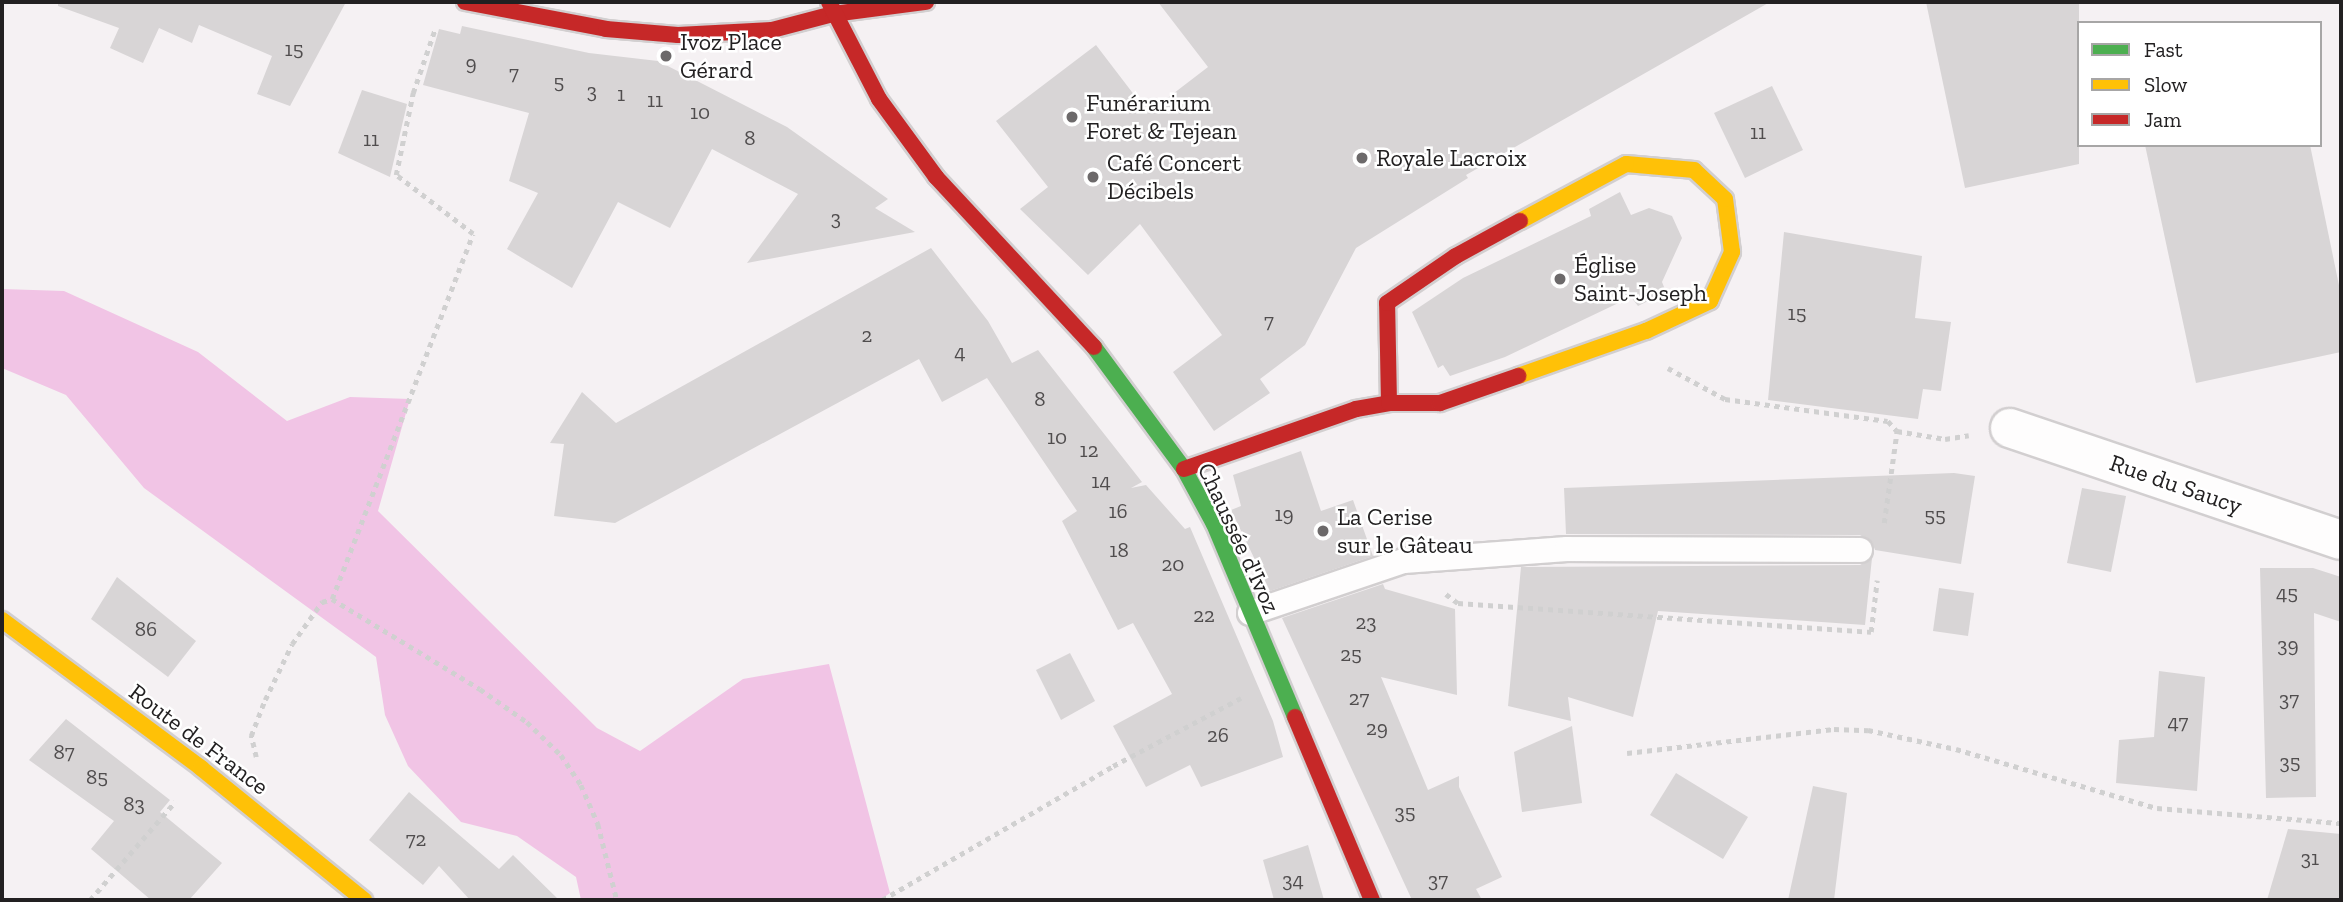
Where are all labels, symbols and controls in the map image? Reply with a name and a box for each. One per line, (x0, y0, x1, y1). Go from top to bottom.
legend (2077, 21, 2322, 147)
place label: Ivoz Place Gérard (680, 28, 782, 84)
house number: 15 (285, 36, 303, 62)
text: Fast (2144, 37, 2183, 62)
marker: Ivoz Place Gérard (658, 48, 674, 64)
house number: 9 (465, 50, 477, 76)
house number: 7 (509, 60, 519, 86)
house number: 5 (554, 69, 564, 95)
text: Slow (2144, 72, 2187, 97)
house number: 3 (587, 78, 597, 104)
house number: 1 (617, 81, 625, 107)
house number: 11 (647, 87, 663, 113)
place label: Funérarium Foret & Tejean (1086, 89, 1237, 145)
house number: 10 (690, 99, 710, 125)
text: Jam (2144, 107, 2181, 132)
marker: Funérarium Foret & Tejean (1064, 109, 1080, 125)
house number: 11 (1750, 119, 1766, 145)
house number: 8 (744, 125, 756, 151)
house number: 11 (363, 126, 379, 152)
place label: Royale Lacroix (1376, 144, 1527, 172)
place label: Café Concert Décibels (1107, 149, 1241, 205)
marker: Royale Lacroix (1354, 150, 1370, 166)
marker: Café Concert Décibels (1085, 169, 1101, 185)
house number: 3 (831, 205, 841, 231)
place label: Église Saint-Joseph (1574, 251, 1707, 307)
marker: Église Saint-Joseph (1552, 271, 1568, 287)
house number: 15 (1788, 300, 1806, 326)
house number: 7 (1264, 308, 1274, 334)
house number: 2 (862, 322, 872, 348)
house number: 4 (954, 339, 966, 365)
house number: 8 (1034, 386, 1046, 412)
house number: 10 (1047, 424, 1067, 450)
house number: 12 (1080, 437, 1098, 463)
street label: Rue du Saucy (2106, 448, 2246, 520)
street label: Chaussée d'Ivoz (1192, 458, 1286, 618)
house number: 14 (1091, 468, 1111, 494)
house number: 16 (1108, 498, 1128, 524)
house number: 19 (1274, 501, 1294, 527)
house number: 55 (1924, 502, 1946, 528)
place label: La Cerise sur le Gâteau (1337, 503, 1473, 559)
marker: La Cerise sur le Gâteau (1315, 523, 1331, 539)
house number: 18 (1109, 537, 1129, 563)
house number: 20 (1162, 551, 1184, 577)
house number: 45 (2276, 580, 2298, 606)
house number: 22 (1193, 602, 1215, 628)
house number: 23 (1355, 609, 1377, 635)
house number: 86 (135, 616, 157, 642)
house number: 39 (2277, 632, 2299, 658)
house number: 25 (1340, 641, 1362, 667)
street label: Route de France (124, 677, 274, 801)
house number: 27 (1349, 685, 1369, 711)
house number: 37 (2279, 686, 2299, 712)
house number: 47 (2168, 709, 2188, 735)
house number: 29 (1366, 715, 1388, 741)
house number: 26 (1207, 722, 1229, 748)
house number: 87 (53, 739, 75, 765)
house number: 35 (2279, 749, 2301, 775)
house number: 85 (86, 764, 108, 790)
house number: 83 (123, 791, 145, 817)
house number: 35 (1394, 799, 1416, 825)
house number: 72 (406, 826, 426, 852)
house number: 31 (2301, 845, 2319, 871)
house number: 34 (1282, 867, 1304, 893)
house number: 37 (1428, 867, 1448, 893)

